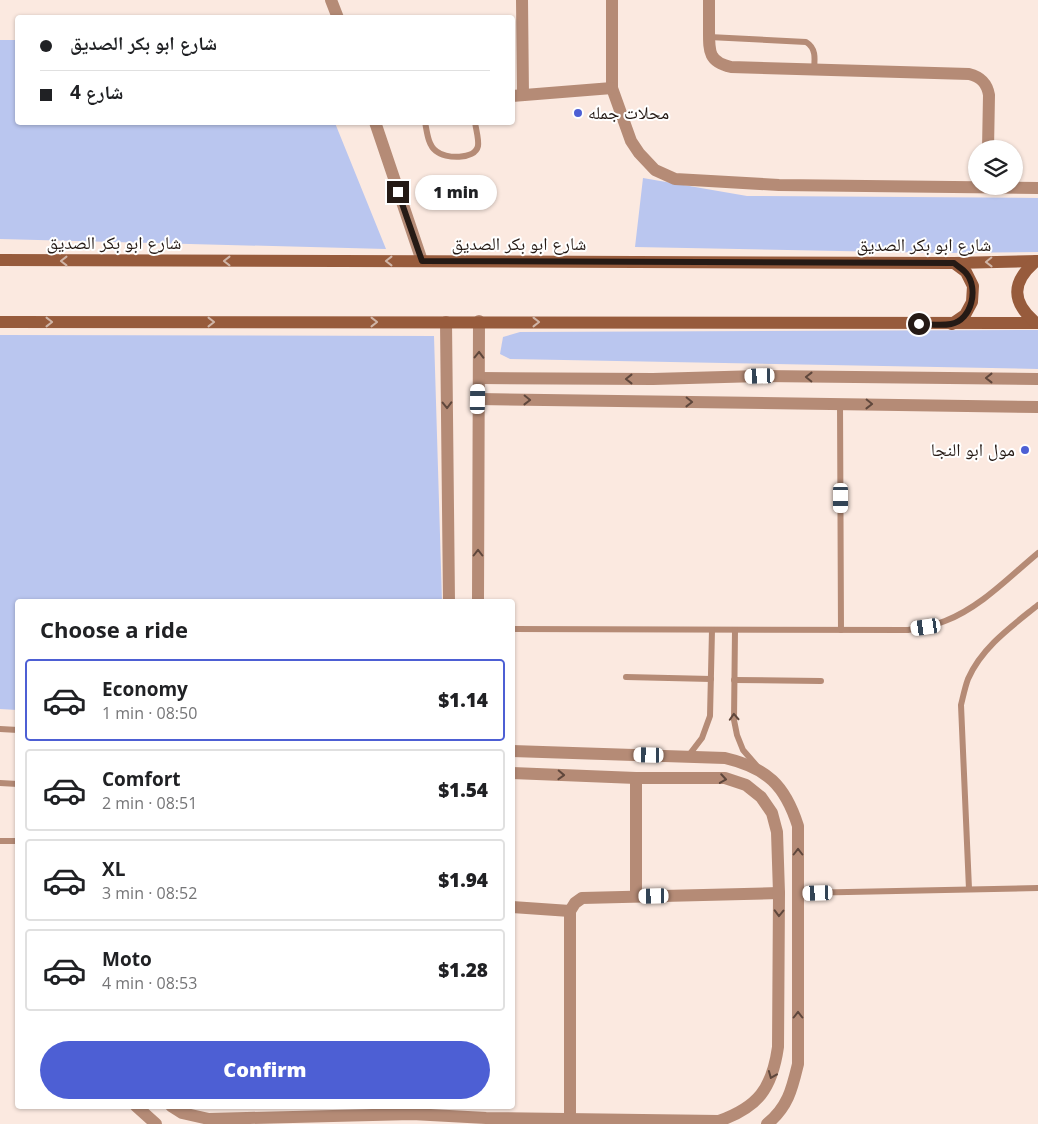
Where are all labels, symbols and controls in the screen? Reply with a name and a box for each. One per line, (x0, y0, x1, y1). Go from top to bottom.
text: شارع ابو بكر الصديق (70, 30, 217, 56)
text: شارع 4 (70, 79, 123, 105)
place label: محلات جمله (588, 100, 669, 124)
marker: محلات جمله (572, 107, 584, 119)
map controls (968, 140, 1023, 195)
button: layers (968, 140, 1023, 195)
callout: 1 min (416, 174, 498, 210)
route end (387, 181, 409, 203)
text: 1 min (433, 181, 479, 203)
street label: شارع ابو بكر الصديق (47, 230, 181, 254)
street label: شارع ابو بكر الصديق (452, 231, 586, 255)
street label: شارع ابو بكر الصديق (857, 232, 991, 256)
one-way arrow (60, 255, 68, 266)
one-way arrow (223, 256, 230, 266)
one-way arrow (385, 256, 393, 266)
one-way arrow (985, 257, 993, 268)
route start (908, 313, 930, 335)
one-way arrow (45, 317, 53, 327)
one-way arrow (208, 317, 215, 327)
one-way arrow (370, 317, 378, 327)
one-way arrow (532, 317, 540, 327)
one-way arrow (474, 351, 484, 358)
car (744, 368, 775, 384)
one-way arrow (805, 372, 813, 382)
one-way arrow (985, 373, 993, 383)
one-way arrow (625, 374, 633, 384)
car (470, 384, 485, 414)
one-way arrow (523, 394, 531, 405)
one-way arrow (686, 397, 693, 407)
one-way arrow (866, 399, 873, 409)
one-way arrow (442, 402, 452, 410)
place label: مول ابو النجا (931, 437, 1015, 461)
marker: مول ابو النجا (1019, 444, 1031, 456)
car (833, 483, 848, 513)
one-way arrow (473, 548, 483, 556)
text: Choose a ride (40, 614, 188, 644)
car (910, 617, 941, 637)
text: Economy (102, 676, 188, 702)
icon: car (42, 678, 87, 723)
text: $1.14 (438, 687, 488, 713)
text: 1 min · 08:50 (102, 702, 197, 724)
one-way arrow (729, 712, 740, 720)
car (633, 747, 664, 763)
text: Comfort (102, 766, 181, 792)
icon: car (42, 768, 87, 813)
one-way arrow (558, 770, 565, 780)
one-way arrow (720, 773, 728, 784)
text: $1.54 (438, 777, 488, 803)
text: 2 min · 08:51 (102, 792, 197, 814)
one-way arrow (793, 848, 803, 856)
text: XL (102, 856, 125, 882)
icon: car (42, 858, 87, 903)
text: $1.94 (438, 867, 488, 893)
text: 3 min · 08:52 (102, 882, 197, 904)
car (802, 885, 833, 901)
car (638, 888, 669, 904)
one-way arrow (774, 910, 784, 917)
text: Moto (102, 946, 152, 972)
icon: car (42, 948, 87, 993)
text: $1.28 (438, 957, 488, 983)
text: 4 min · 08:53 (102, 972, 197, 994)
one-way arrow (793, 1010, 803, 1018)
button: Confirm (40, 1041, 490, 1099)
one-way arrow (768, 1070, 778, 1079)

